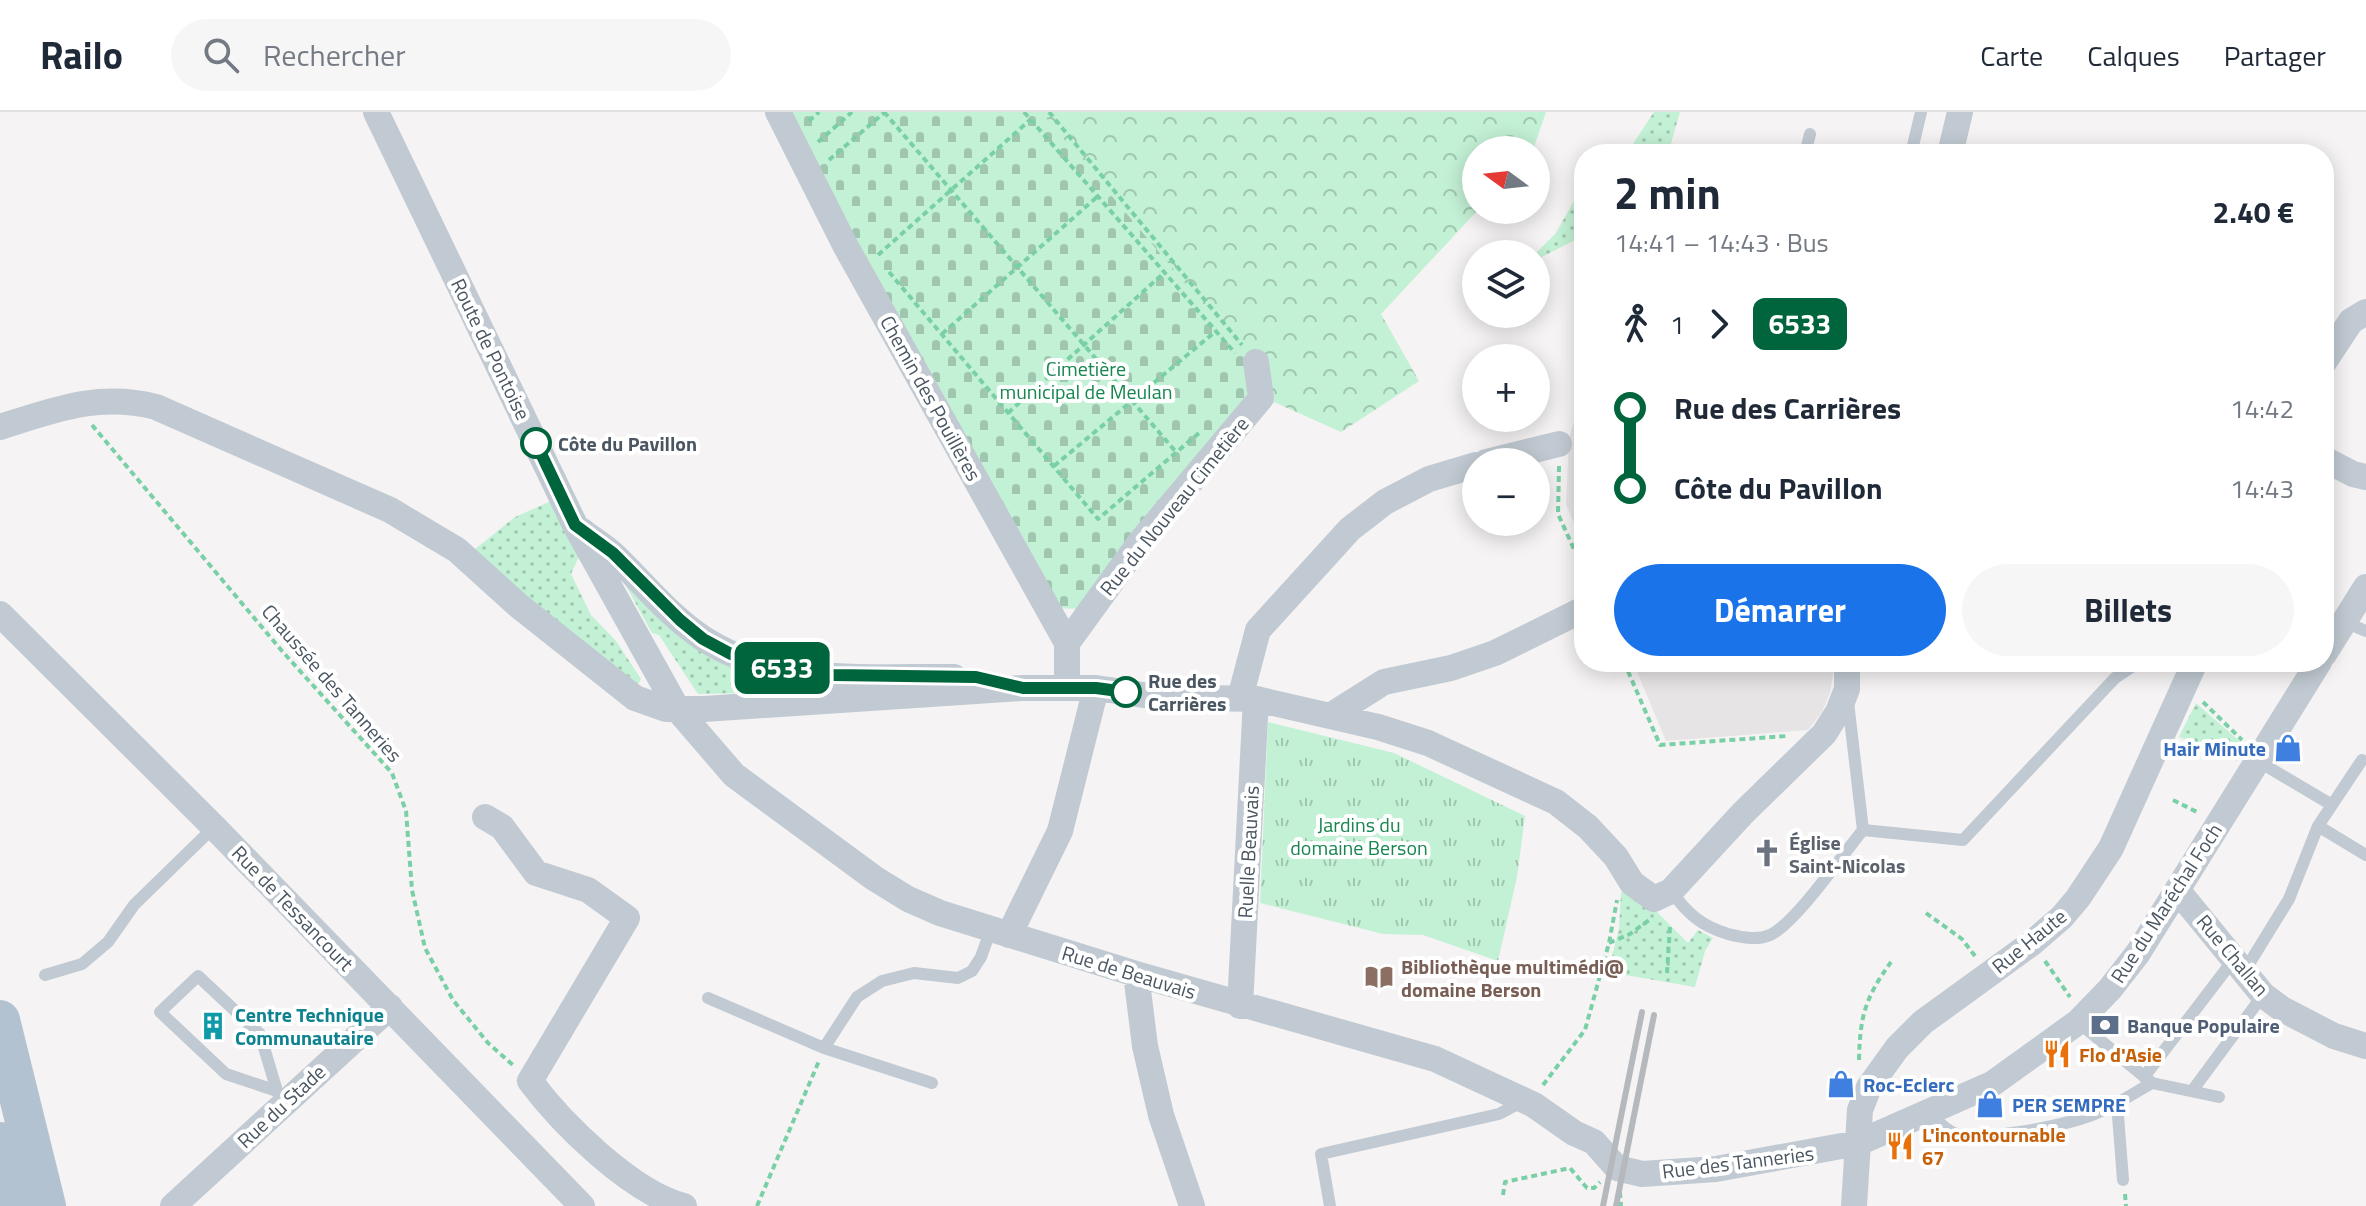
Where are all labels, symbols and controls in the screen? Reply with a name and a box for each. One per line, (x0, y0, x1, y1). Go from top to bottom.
search box (171, 19, 731, 91)
text: Railo (40, 26, 123, 84)
text: Rechercher (263, 32, 406, 78)
icon: search (199, 33, 243, 77)
text: Carte (1980, 34, 2043, 77)
text: Calques (2087, 34, 2180, 77)
text: Partager (2224, 34, 2326, 77)
north arrow (1462, 136, 1550, 224)
map controls (1462, 136, 1550, 536)
text: 2 min (1614, 159, 1721, 226)
text: 2.40 € (2213, 189, 2294, 235)
text: 14:41 – 14:43 · Bus (1614, 223, 1829, 262)
button: layers (1462, 240, 1550, 328)
street label: Route de Pontoise (443, 273, 539, 425)
icon: walk (1614, 302, 1658, 346)
icon: forward (1697, 302, 1741, 346)
text: 6533 (1769, 302, 1831, 345)
text: 1 (1670, 305, 1685, 344)
street label: Chemin des Pouillères (873, 310, 989, 486)
button: + (1462, 344, 1550, 432)
park label: Cimetière municipal de Meulan (999, 353, 1173, 407)
text: Rue des Carrières (1674, 385, 1901, 431)
text: 14:42 (2230, 389, 2294, 428)
street label: Rue du Nouveau Cimetière (1092, 410, 1256, 602)
marker: Côte du Pavillon (521, 428, 551, 458)
place label: Côte du Pavillon (558, 428, 697, 459)
button: − (1462, 448, 1550, 536)
text: Côte du Pavillon (1674, 465, 1883, 511)
text: 14:43 (2230, 469, 2294, 508)
button: Démarrer (1614, 564, 1946, 656)
button: Billets (1962, 564, 2294, 656)
street label: Chaussée des Tanneries (254, 597, 410, 769)
line badge: 6533 (726, 642, 838, 694)
text: 6533 (751, 646, 813, 689)
place label: Rue des Carrières (1148, 665, 1226, 719)
marker: Rue des Carrières (1111, 677, 1141, 707)
place label: Hair Minute (2163, 733, 2266, 764)
shop icon: Hair Minute (2273, 733, 2303, 763)
street label: Ruelle Beauvais (1229, 785, 1267, 919)
park label: Jardins du domaine Berson (1290, 809, 1428, 863)
street label: Rue du Maréchal Foch (2103, 817, 2229, 989)
place label: Église Saint-Nicolas (1789, 827, 1905, 881)
street label: Rue de Tessancourt (225, 838, 361, 978)
church icon: Église Saint-Nicolas (1752, 838, 1782, 868)
street label: Rue Haute (1985, 901, 2073, 981)
street label: Rue Challan (2189, 907, 2277, 1003)
street label: Rue de Beauvais (1058, 937, 1200, 1007)
place label: Bibliothèque multimédi@ domaine Berson (1401, 951, 1624, 1005)
library icon: Bibliothèque multimédi@ domaine Berson (1364, 962, 1394, 992)
place label: Centre Technique Communautaire (235, 999, 384, 1053)
bank icon: Banque Populaire (2090, 1010, 2120, 1040)
place label: Banque Populaire (2127, 1010, 2280, 1041)
building icon: Centre Technique Communautaire (198, 1011, 228, 1041)
restaurant icon: Flo d'Asie (2042, 1039, 2072, 1069)
place label: Flo d'Asie (2079, 1039, 2162, 1070)
street label: Rue du Stade (230, 1057, 332, 1155)
shop icon: Roc-Eclerc (1826, 1069, 1856, 1099)
place label: Roc-Eclerc (1863, 1069, 1955, 1100)
shop icon: PER SEMPRE (1975, 1089, 2005, 1119)
place label: PER SEMPRE (2012, 1089, 2126, 1120)
place label: L'incontournable 67 (1922, 1119, 2066, 1173)
restaurant icon: L'incontournable 67 (1885, 1131, 1915, 1161)
street label: Rue des Tanneries (1660, 1137, 1816, 1187)

